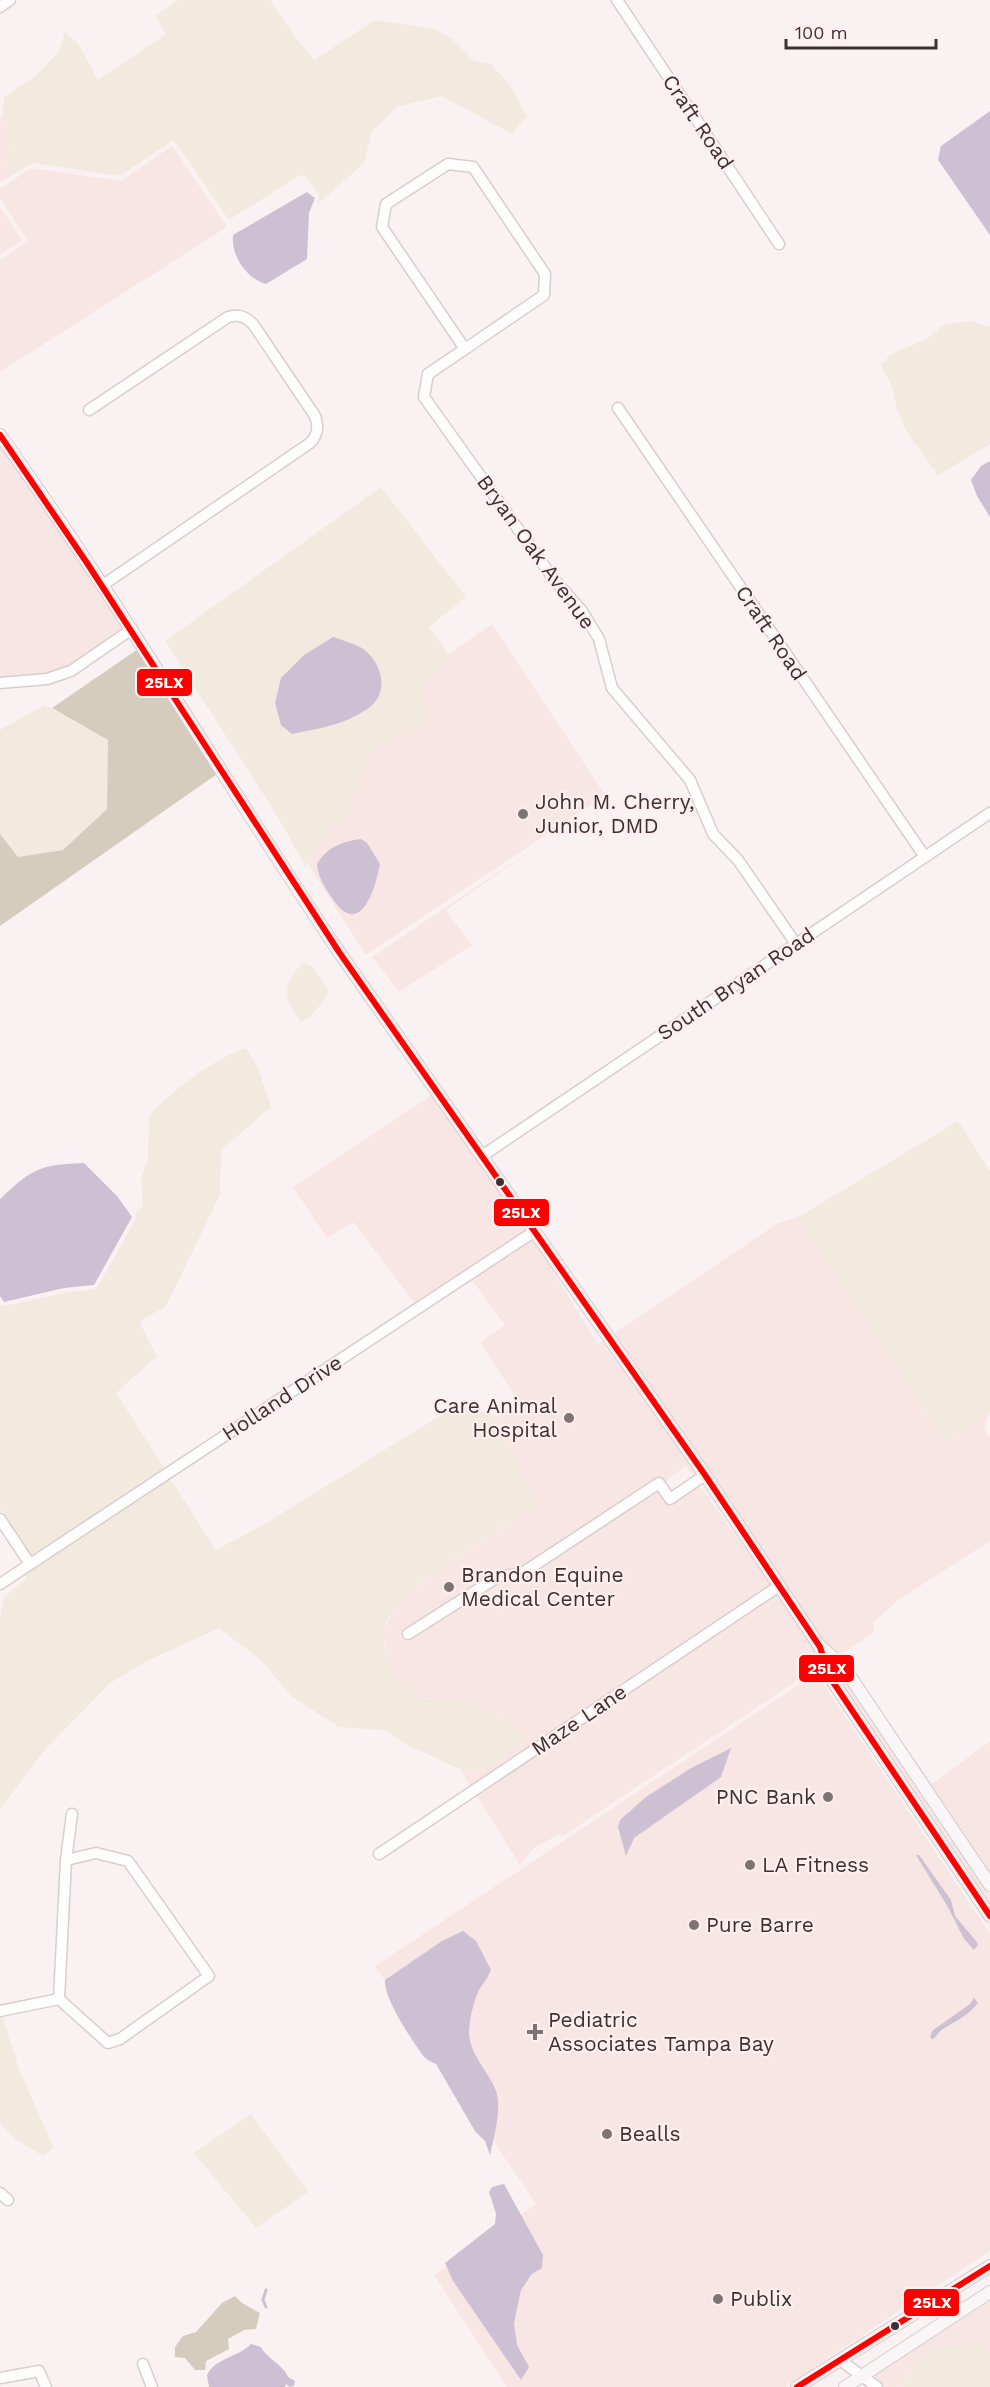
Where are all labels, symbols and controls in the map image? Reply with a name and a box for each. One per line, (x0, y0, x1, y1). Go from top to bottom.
scale bar (786, 12, 936, 50)
text: 100 m (795, 22, 848, 43)
street label: Craft Road (658, 70, 739, 174)
street label: Bryan Oak Avenue (472, 470, 601, 634)
street label: Craft Road (731, 581, 812, 685)
line badge: 25LX (136, 668, 193, 697)
text: 25LX (144, 673, 184, 692)
place label: John M. Cherry, Junior, DMD (535, 789, 695, 838)
marker: John M. Cherry, Junior, DMD (516, 807, 530, 821)
street label: South Bryan Road (652, 922, 819, 1045)
unlabelled marker (494, 1176, 506, 1188)
line badge: 25LX (493, 1198, 550, 1227)
text: 25LX (501, 1203, 541, 1222)
street label: Holland Drive (217, 1349, 346, 1446)
place label: Care Animal Hospital (433, 1393, 558, 1442)
marker: Care Animal Hospital (562, 1411, 576, 1425)
place label: Brandon Equine Medical Center (461, 1562, 624, 1611)
marker: Brandon Equine Medical Center (442, 1580, 456, 1594)
line badge: 25LX (798, 1654, 855, 1683)
text: 25LX (807, 1659, 847, 1678)
street label: Maze Lane (526, 1679, 631, 1761)
place label: PNC Bank (716, 1784, 816, 1809)
marker: PNC Bank (821, 1790, 835, 1804)
place label: LA Fitness (762, 1852, 869, 1877)
marker: LA Fitness (743, 1858, 757, 1872)
place label: Pure Barre (706, 1912, 814, 1937)
marker: Pure Barre (687, 1918, 701, 1932)
place label: Pediatric Associates Tampa Bay (548, 2007, 774, 2056)
marker: Pediatric Associates Tampa Bay (526, 2023, 544, 2041)
place label: Bealls (619, 2121, 681, 2146)
marker: Bealls (600, 2127, 614, 2141)
place label: Publix (730, 2286, 792, 2311)
line badge: 25LX (903, 2288, 960, 2317)
marker: Publix (711, 2292, 725, 2306)
text: 25LX (912, 2293, 952, 2312)
unlabelled marker (889, 2320, 901, 2332)

